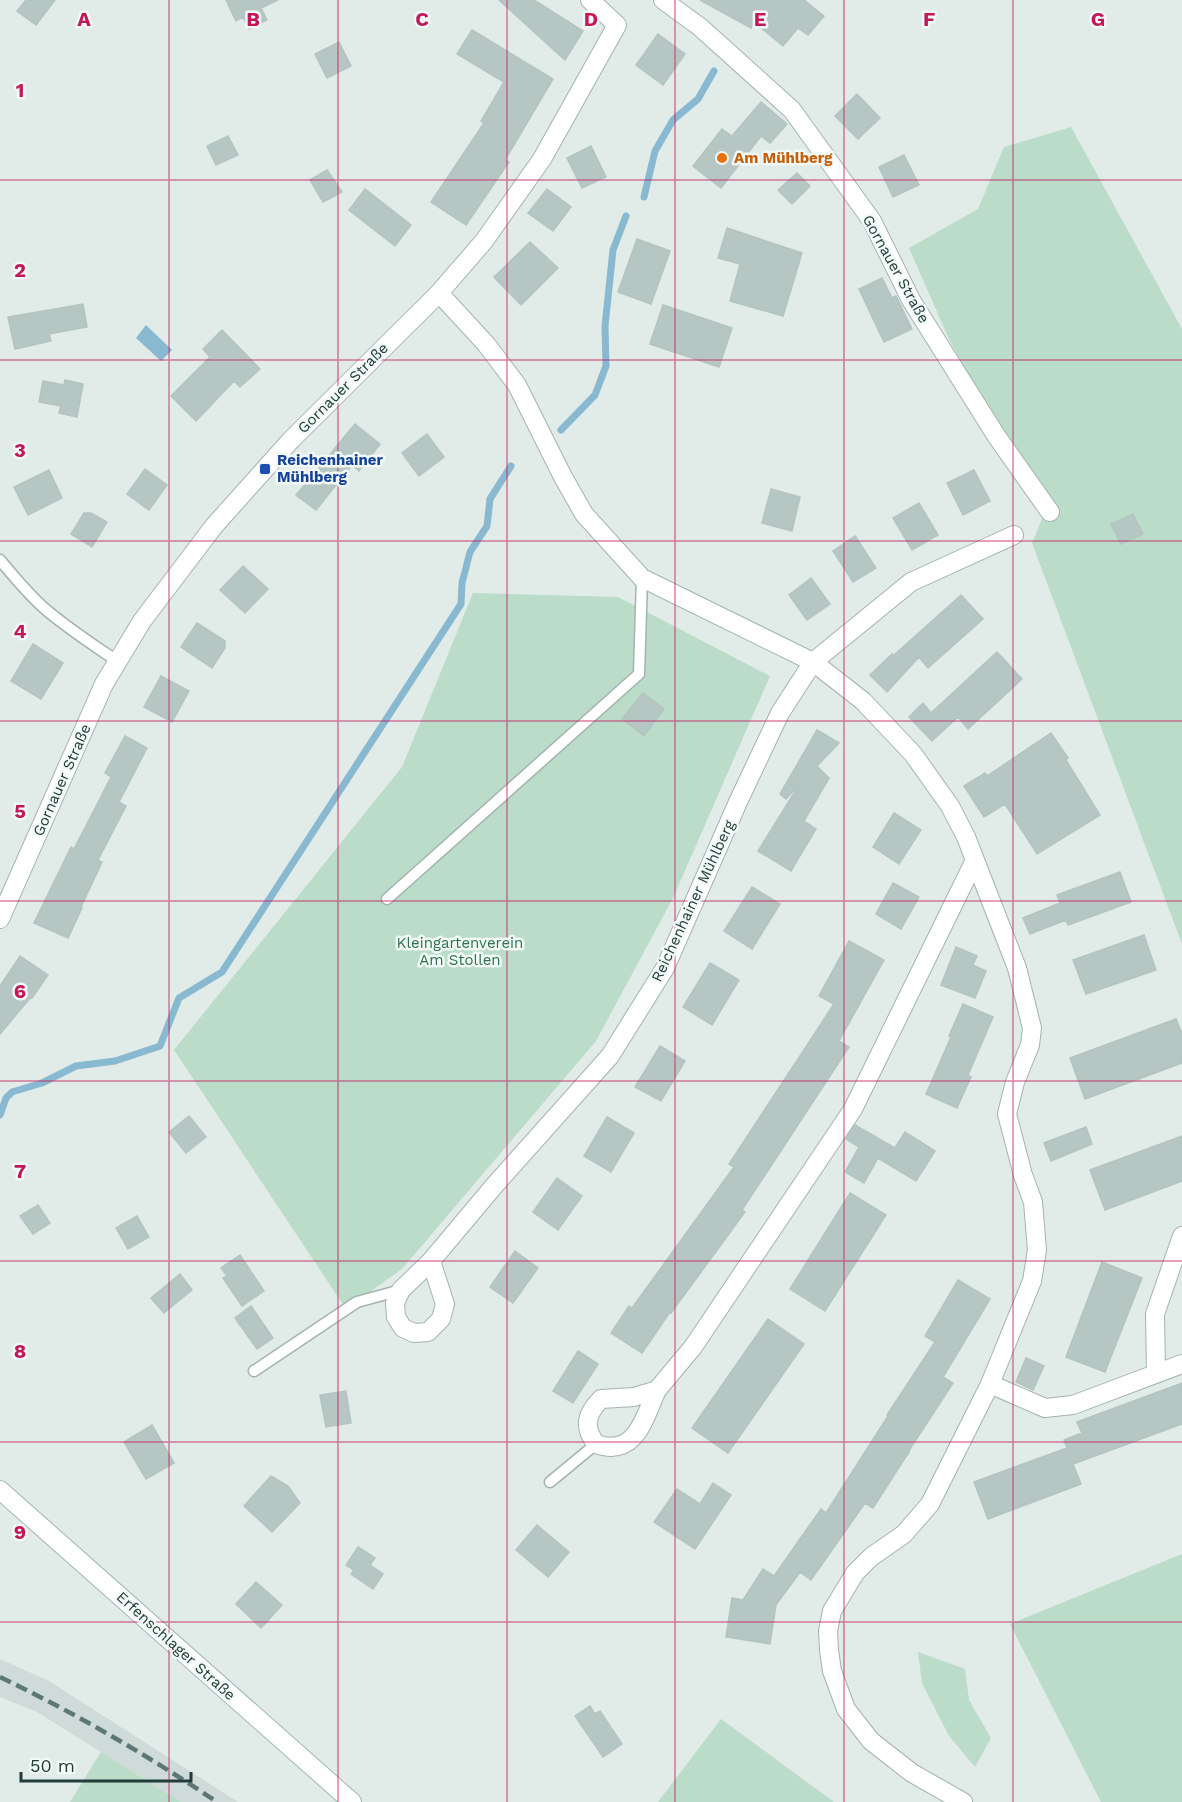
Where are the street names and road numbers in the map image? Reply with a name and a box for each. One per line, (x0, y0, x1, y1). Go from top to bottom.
street label: Gornauer Straße (859, 212, 933, 326)
street label: Gornauer Straße (294, 339, 392, 437)
street label: Gornauer Straße (29, 721, 95, 839)
street label: Reichenhainer Mühlberg (648, 817, 738, 985)
street label: Erfenschlager Straße (113, 1588, 239, 1704)

